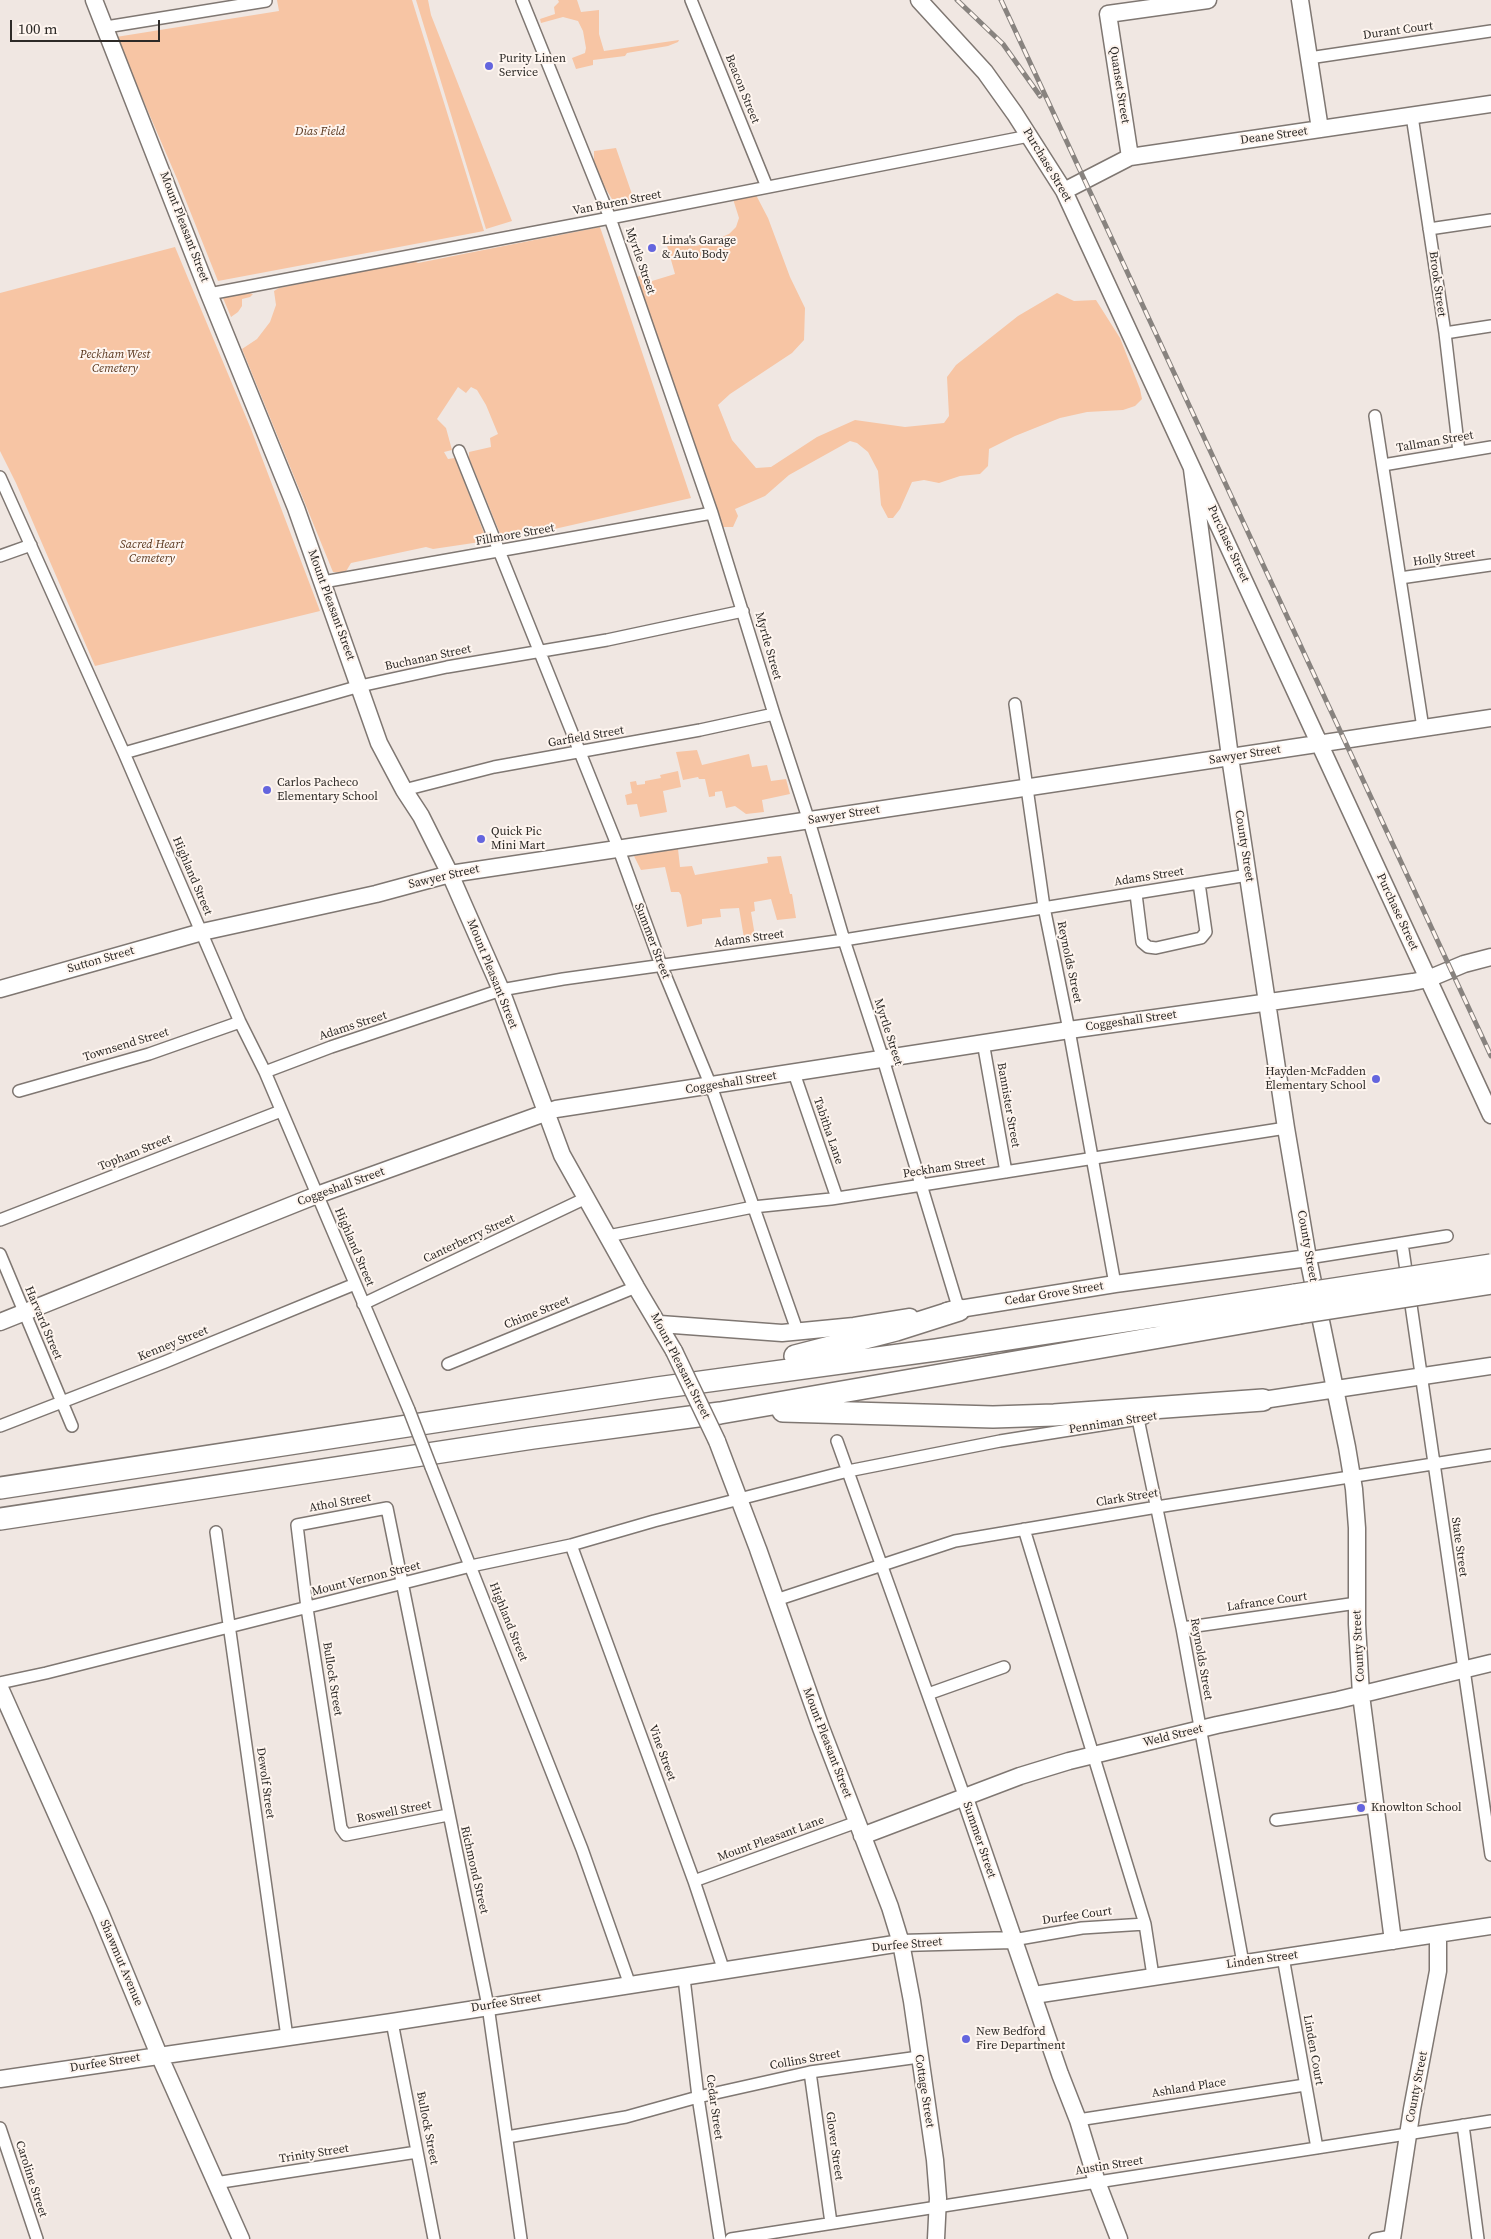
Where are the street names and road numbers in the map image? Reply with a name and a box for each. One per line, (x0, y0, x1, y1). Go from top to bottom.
street label: Durant Court (1362, 19, 1434, 43)
street label: Quanset Street (1106, 45, 1132, 125)
street label: Beacon Street (722, 52, 762, 126)
street label: Deane Street (1239, 124, 1309, 148)
street label: Purchase Street (1019, 126, 1075, 204)
street label: Mount Pleasant Street (156, 170, 212, 284)
street label: Van Buren Street (572, 187, 662, 219)
street label: Myrtle Street (622, 226, 658, 296)
street label: Brook Street (1425, 250, 1449, 318)
street label: Tallman Street (1395, 428, 1475, 456)
street label: Purchase Street (1204, 503, 1252, 585)
street label: Fillmore Street (474, 521, 556, 549)
street label: Holly Street (1412, 547, 1476, 569)
street label: Mount Pleasant Street (304, 548, 358, 662)
street label: Myrtle Street (752, 611, 784, 681)
street label: Buchanan Street (384, 642, 472, 674)
street label: Garfield Street (547, 723, 625, 751)
street label: Sawyer Street (1208, 742, 1282, 768)
street label: Sawyer Street (807, 802, 881, 828)
street label: County Street (1231, 809, 1257, 883)
street label: Highland Street (169, 835, 215, 917)
street label: Sawyer Street (407, 862, 481, 892)
street label: Adams Street (1113, 864, 1185, 890)
street label: Purchase Street (1373, 871, 1421, 953)
street label: Summer Street (631, 901, 673, 981)
street label: Mount Pleasant Street (463, 917, 521, 1031)
street label: Reynolds Street (1053, 920, 1085, 1004)
street label: Adams Street (713, 927, 785, 951)
street label: Sutton Street (66, 944, 136, 976)
street label: Myrtle Street (870, 997, 906, 1067)
street label: Coggeshall Street (1085, 1007, 1177, 1035)
street label: Adams Street (317, 1008, 389, 1044)
street label: Townsend Street (82, 1025, 170, 1065)
street label: Bannister Street (993, 1061, 1023, 1149)
street label: Coggeshall Street (685, 1069, 777, 1097)
street label: Tabitha Lane (810, 1096, 846, 1166)
street label: Topham Street (96, 1132, 174, 1174)
street label: Peckham Street (902, 1154, 986, 1182)
street label: Coggeshall Street (295, 1165, 387, 1209)
street label: Highland Street (331, 1206, 377, 1288)
street label: County Street (1294, 1209, 1320, 1283)
street label: Canterberry Street (421, 1212, 517, 1266)
street label: Cedar Grove Street (1004, 1279, 1104, 1309)
street label: Harvard Street (21, 1284, 65, 1362)
street label: Chime Street (502, 1293, 572, 1333)
street label: Mount Pleasant Street (647, 1311, 713, 1421)
street label: Kenney Street (136, 1323, 210, 1365)
street label: Penniman Street (1068, 1409, 1158, 1437)
street label: Clark Street (1095, 1486, 1159, 1510)
street label: Athol Street (308, 1490, 372, 1516)
street label: State Street (1448, 1516, 1470, 1578)
street label: Mount Vernon Street (310, 1559, 422, 1599)
street label: Highland Street (486, 1580, 530, 1664)
street label: Lafrance Court (1226, 1589, 1308, 1615)
street label: County Street (1350, 1610, 1368, 1682)
street label: Reynolds Street (1187, 1617, 1215, 1701)
street label: Bullock Street (319, 1641, 345, 1717)
street label: Mount Pleasant Street (799, 1686, 855, 1800)
street label: Weld Street (1142, 1722, 1204, 1750)
street label: Vine Street (645, 1723, 679, 1783)
street label: Dewolf Street (253, 1747, 277, 1819)
street label: Roswell Street (356, 1798, 432, 1826)
street label: Summer Street (959, 1800, 999, 1880)
street label: Mount Pleasant Lane (716, 1813, 826, 1865)
street label: Richmond Street (457, 1825, 491, 1915)
street label: Durfee Court (1041, 1904, 1113, 1928)
street label: Shawmut Avenue (96, 1918, 146, 2008)
street label: Durfee Street (871, 1935, 943, 1955)
street label: Linden Street (1225, 1948, 1299, 1972)
street label: Durfee Street (470, 1990, 542, 2016)
street label: Linden Court (1300, 2014, 1326, 2086)
street label: Collins Street (769, 2047, 841, 2073)
street label: Durfee Street (69, 2050, 141, 2076)
street label: County Street (1403, 2050, 1431, 2124)
street label: Cottage Street (911, 2053, 937, 2129)
street label: Cedar Street (702, 2074, 726, 2140)
street label: Ashland Place (1151, 2075, 1227, 2101)
street label: Bullock Street (413, 2090, 441, 2166)
street label: Glover Street (822, 2111, 846, 2181)
street label: Caroline Street (12, 2139, 50, 2219)
street label: Trinity Street (278, 2141, 350, 2167)
street label: Austin Street (1074, 2154, 1144, 2178)

